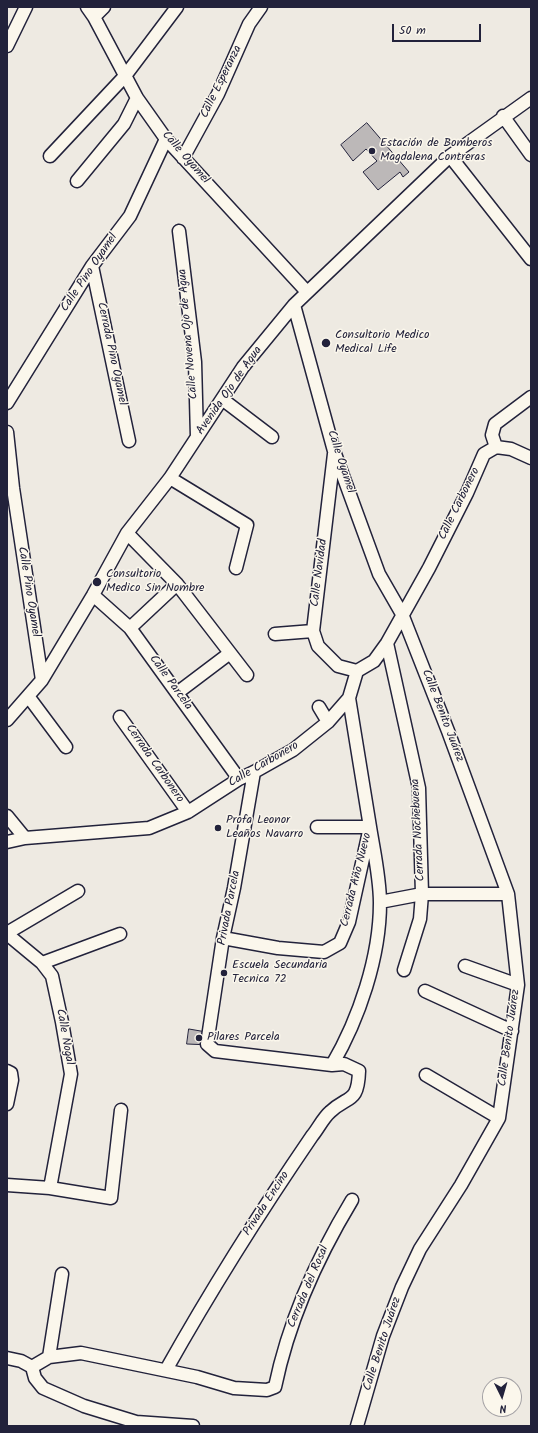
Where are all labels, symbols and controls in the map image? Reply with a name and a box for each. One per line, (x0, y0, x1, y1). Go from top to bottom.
scale bar (394, 16, 483, 42)
text: 50 m (399, 21, 426, 40)
street label: Calle Esperanza (198, 43, 246, 121)
street label: Calle Oyamel (158, 129, 212, 187)
place label: Estación de Bomberos Magdalena Contreras (380, 137, 492, 165)
marker: Estación de Bomberos Magdalena Contreras (367, 146, 377, 156)
street label: Calle Pino Oyamel (58, 231, 122, 315)
street label: Calle Novena Ojo de Agua (176, 268, 202, 400)
street label: Cerrada Pino Oyamel (93, 301, 129, 407)
place label: Consultorio Medico Medical Life (335, 329, 429, 357)
marker: Consultorio Medico Medical Life (320, 337, 332, 349)
street label: Avenida Ojo de Agua (194, 344, 266, 438)
street label: Calle Oyamel (323, 429, 357, 495)
street label: Calle Carbonero (436, 466, 484, 542)
street label: Calle Navidad (309, 538, 331, 608)
street label: Calle Pino Oyamel (14, 546, 42, 638)
place label: Consultorio Medico Sin Nombre (106, 568, 205, 596)
marker: Consultorio Medico Sin Nombre (91, 576, 103, 588)
street label: Calle Parcela (145, 653, 195, 713)
street label: Calle Benito Juárez (418, 668, 466, 764)
street label: Cerrada Carbonero (122, 722, 186, 806)
street label: Calle Carbonero (226, 739, 302, 791)
street label: Cerrada Nochebuena (409, 778, 429, 882)
place label: Profa Leonor Leaños Navarro (226, 814, 303, 842)
marker: Profa Leonor Leaños Navarro (213, 823, 223, 833)
street label: Cerrada Año Nuevo (338, 832, 376, 928)
street label: Privada Parcela (216, 869, 244, 947)
place label: Escuela Secundaria Tecnica 72 (232, 959, 327, 987)
marker: Escuela Secundaria Tecnica 72 (219, 968, 229, 978)
street label: Calle Benito Juárez (496, 989, 524, 1087)
street label: Calle Nogal (52, 1008, 76, 1066)
place label: Pilares Parcela (207, 1031, 280, 1045)
marker: Pilares Parcela (194, 1033, 204, 1043)
street label: Privada Encino (241, 1169, 293, 1239)
street label: Cerrada del Rosal (285, 1244, 333, 1330)
street label: Calle Benito Juárez (361, 1295, 405, 1393)
north arrow (482, 1377, 522, 1417)
text: N (499, 1399, 507, 1417)

